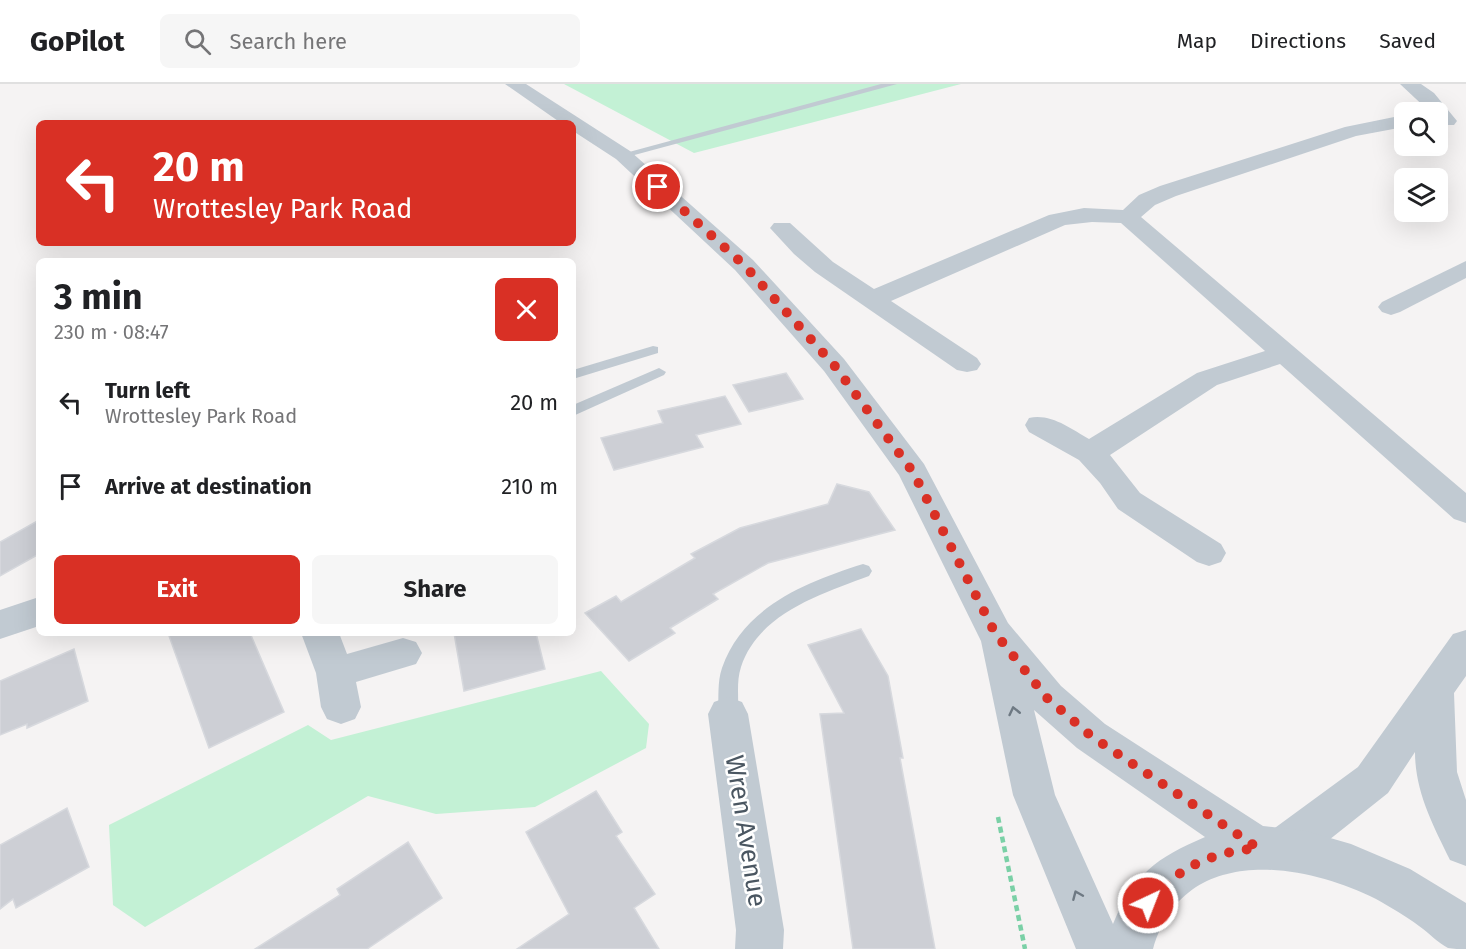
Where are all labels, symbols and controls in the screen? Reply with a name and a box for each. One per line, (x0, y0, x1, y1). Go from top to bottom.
search box (160, 14, 580, 68)
text: GoPilot (30, 25, 124, 58)
icon: search (181, 25, 214, 58)
text: Search here (229, 28, 347, 55)
text: Map (1177, 28, 1217, 54)
text: Directions (1250, 28, 1346, 54)
text: Saved (1379, 28, 1436, 54)
map controls (1394, 102, 1448, 222)
button: search (1394, 102, 1448, 156)
text: 20 m (153, 142, 245, 192)
icon: left (54, 144, 132, 222)
pin (632, 161, 683, 212)
button: layers (1394, 168, 1448, 222)
icon: arrive (641, 170, 674, 203)
text: Wrottesley Park Road (153, 193, 412, 225)
text: 3 min (54, 275, 143, 319)
button: close (495, 278, 558, 341)
text: 230 m · 08:47 (54, 320, 169, 344)
text: Turn left (105, 377, 190, 404)
icon: left (54, 386, 87, 419)
text: 20 m (510, 389, 558, 416)
text: Wrottesley Park Road (105, 404, 297, 428)
icon: arrive (54, 470, 87, 503)
text: Arrive at destination (105, 473, 312, 500)
text: 210 m (501, 473, 558, 500)
button: Exit (54, 555, 300, 624)
button: Share (312, 555, 558, 624)
one-way arrow (1008, 706, 1021, 716)
street label: Wren Avenue (719, 753, 773, 909)
position arrow (1116, 871, 1180, 935)
one-way arrow (1072, 891, 1084, 902)

